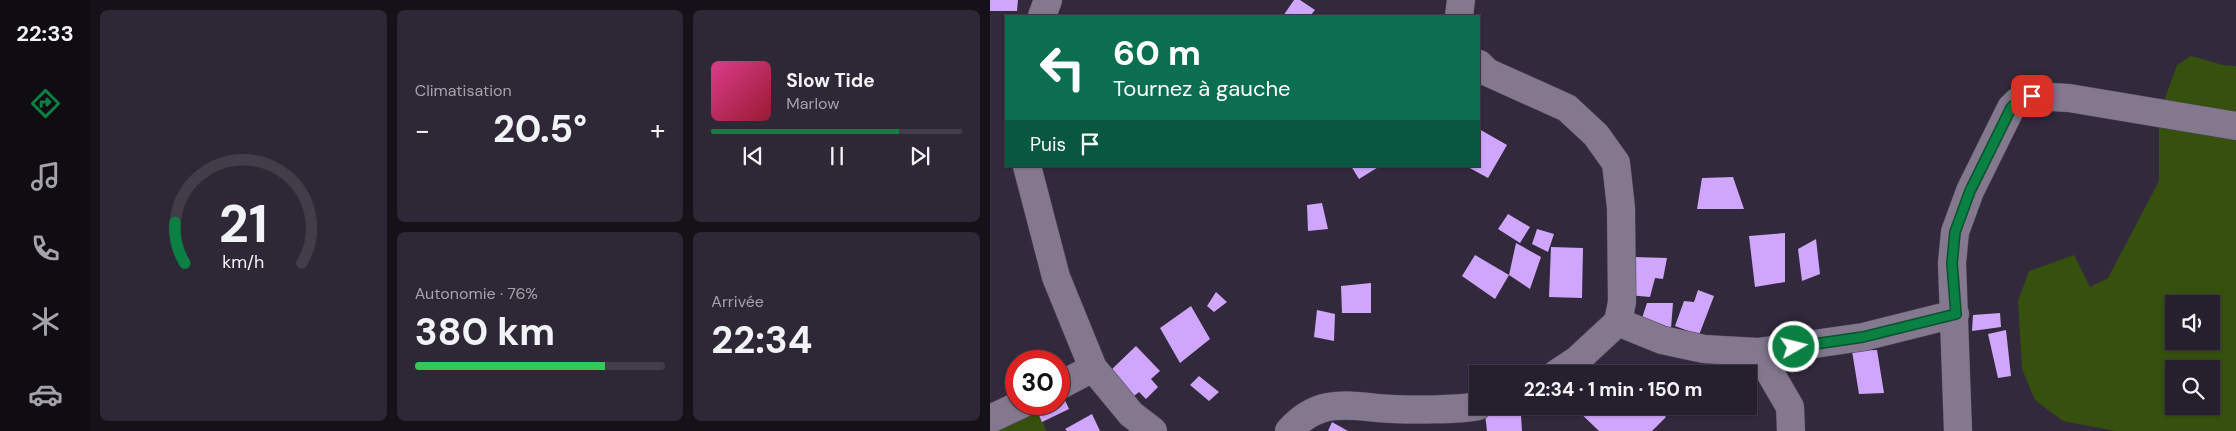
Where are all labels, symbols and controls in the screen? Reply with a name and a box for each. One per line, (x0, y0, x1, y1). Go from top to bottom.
text: 22:33 (16, 19, 74, 48)
text: 60 m (1113, 30, 1201, 76)
icon: left (1030, 35, 1095, 100)
text: Slow Tide (786, 68, 875, 93)
text: Tournez à gauche (1113, 74, 1291, 103)
pin (2011, 75, 2053, 117)
text: Climatisation (415, 80, 512, 101)
icon: arrive (2018, 82, 2046, 110)
icon: directions (28, 86, 63, 121)
text: Marlow (786, 93, 839, 114)
text: 20.5° (493, 104, 587, 154)
text: − (415, 112, 430, 149)
text: + (650, 112, 665, 149)
icon: arrive (1076, 130, 1104, 158)
text: Puis (1030, 132, 1066, 157)
icon: previous (739, 142, 767, 170)
icon: pause (823, 142, 851, 170)
icon: next (906, 142, 934, 170)
icon: music (28, 159, 63, 194)
text: 21 (219, 190, 268, 258)
icon: phone (28, 231, 63, 266)
text: km/h (222, 250, 264, 274)
text: Autonomie · 76% (415, 283, 538, 304)
text: Arrivée (711, 291, 764, 312)
map controls (2165, 295, 2220, 415)
button: sound (2165, 295, 2220, 350)
icon: climate (28, 304, 63, 339)
text: 380 km (415, 307, 555, 357)
text: 22:34 (711, 315, 812, 365)
position arrow (1767, 320, 1819, 372)
speed limit sign: 30 (1005, 350, 1070, 415)
button: search (2165, 360, 2220, 415)
icon: car (28, 377, 63, 412)
text: 22:34 · 1 min · 150 m (1524, 377, 1702, 402)

